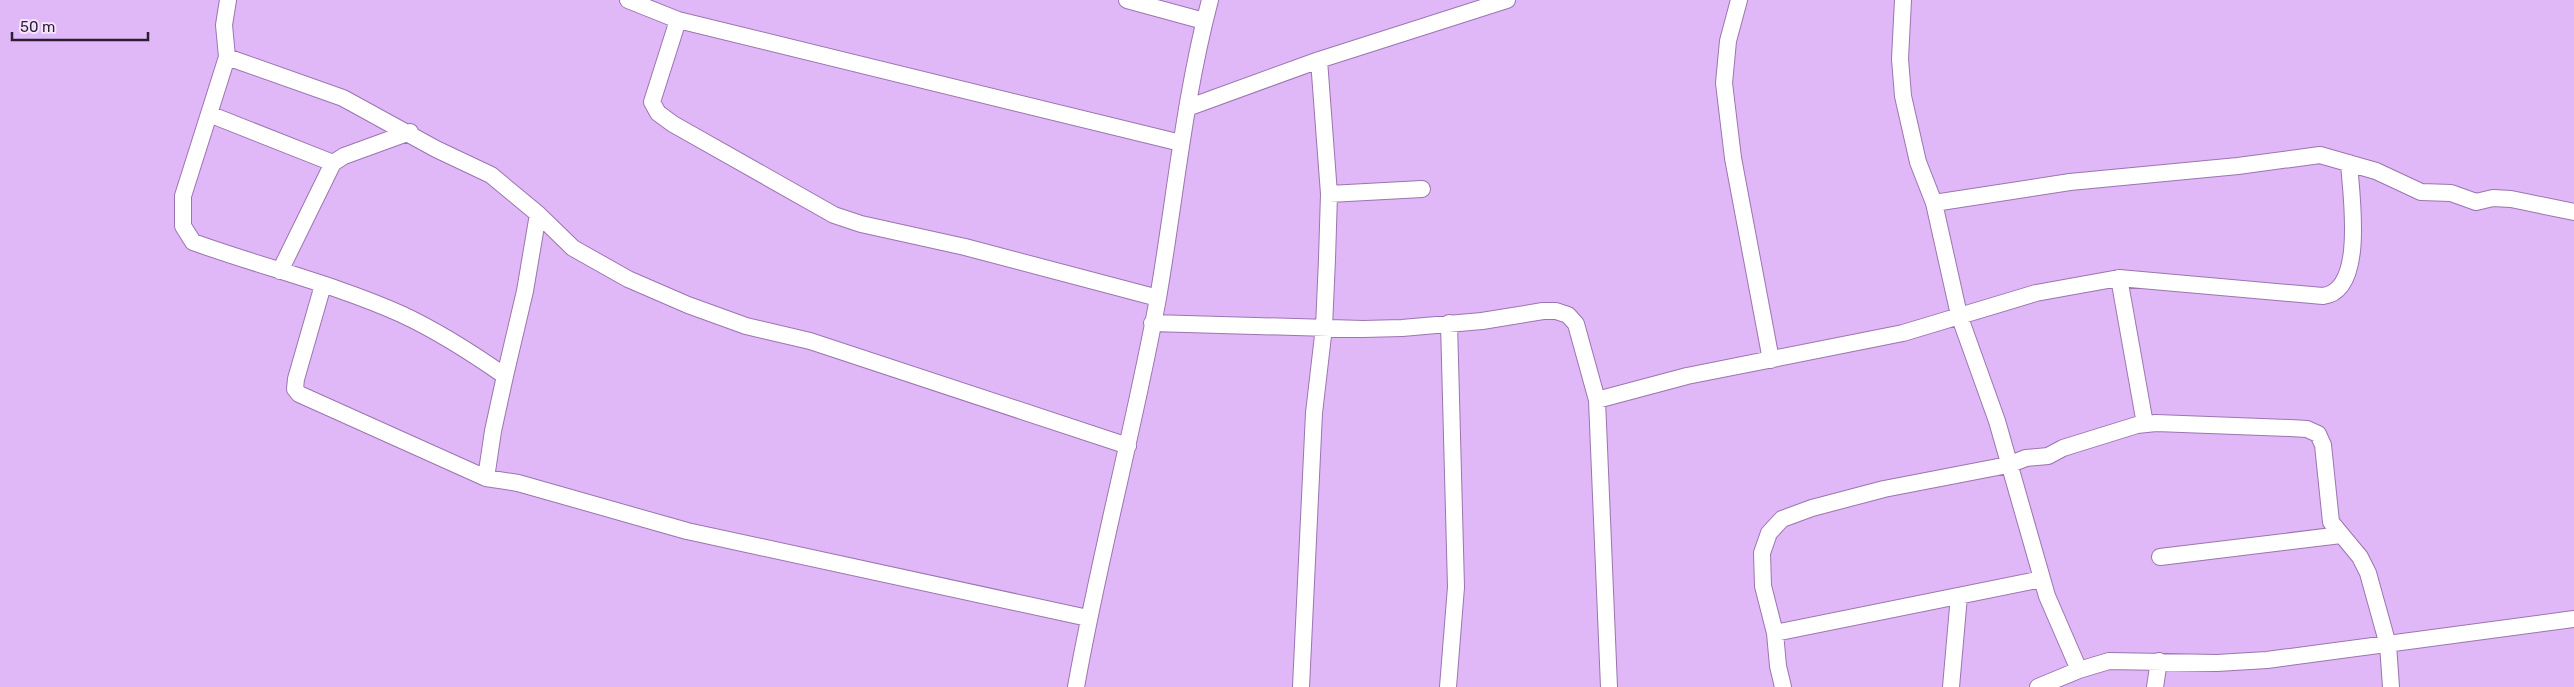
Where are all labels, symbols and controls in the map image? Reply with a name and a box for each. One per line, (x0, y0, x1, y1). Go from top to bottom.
scale bar (12, 10, 149, 42)
text: 50 m (20, 18, 55, 36)

